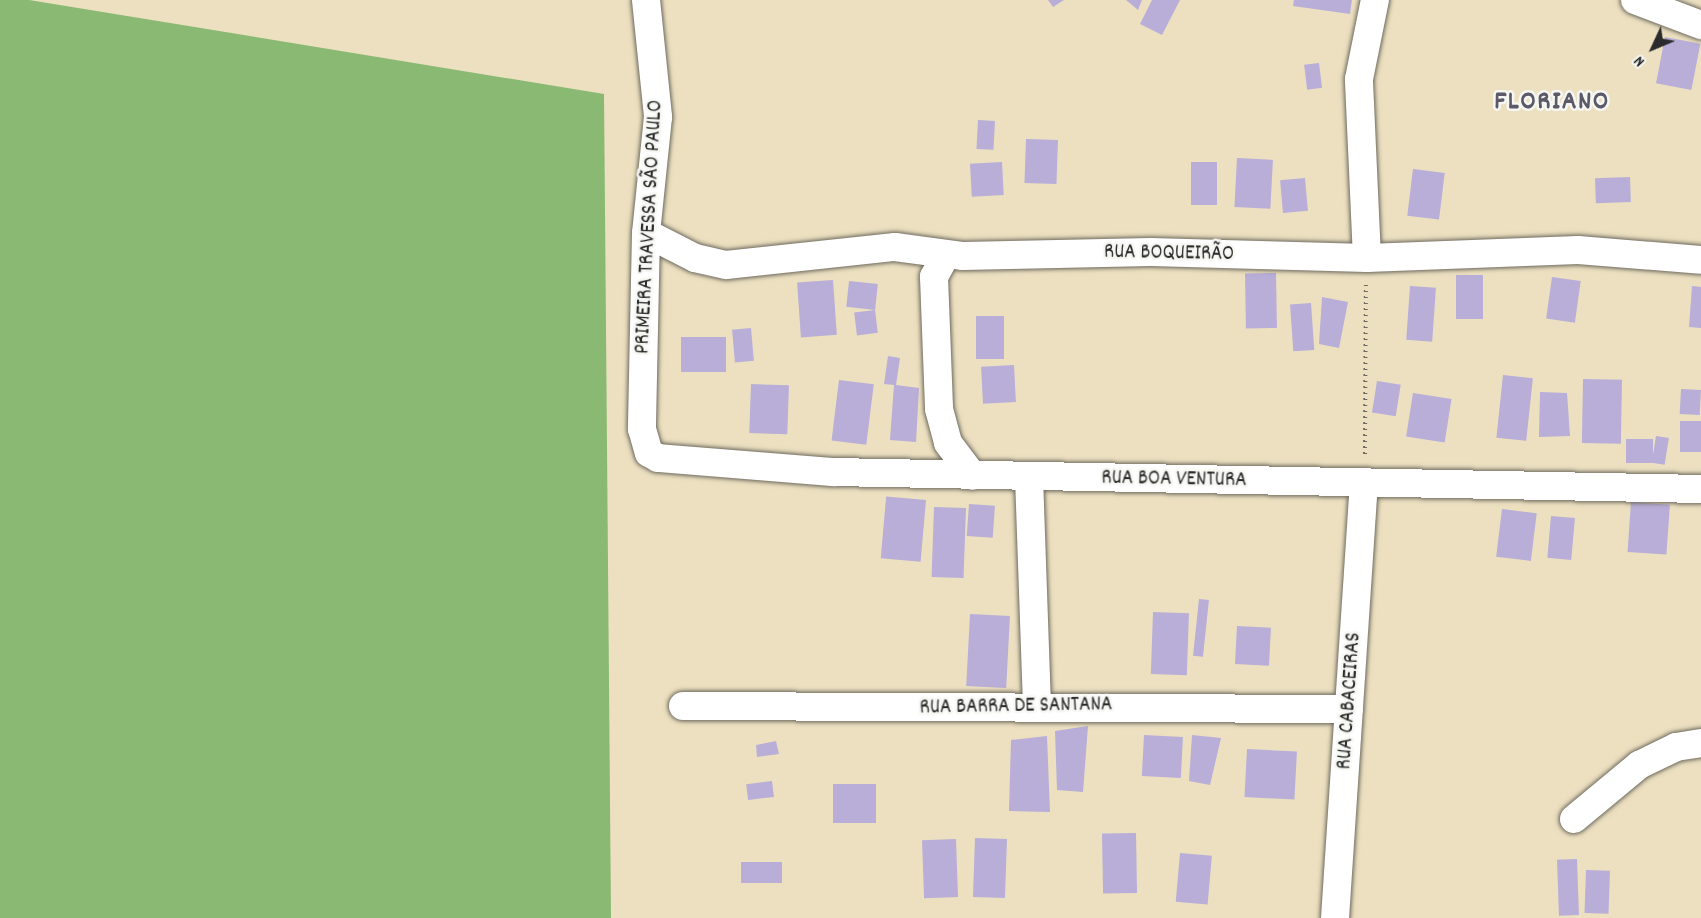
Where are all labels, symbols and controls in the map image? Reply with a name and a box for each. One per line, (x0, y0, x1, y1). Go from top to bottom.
north arrow (1623, 18, 1683, 78)
text: N (1629, 50, 1651, 72)
district label: FLORIANO (1494, 87, 1610, 119)
street label: PRIMEIRA TRAVESSA SÃO PAULO (631, 99, 669, 355)
street label: RUA BOQUEIRÃO (1104, 240, 1234, 268)
street label: RUA BOA VENTURA (1101, 466, 1247, 494)
street label: RUA CABACEIRAS (1333, 632, 1367, 770)
street label: RUA BARRA DE SANTANA (919, 693, 1113, 721)

